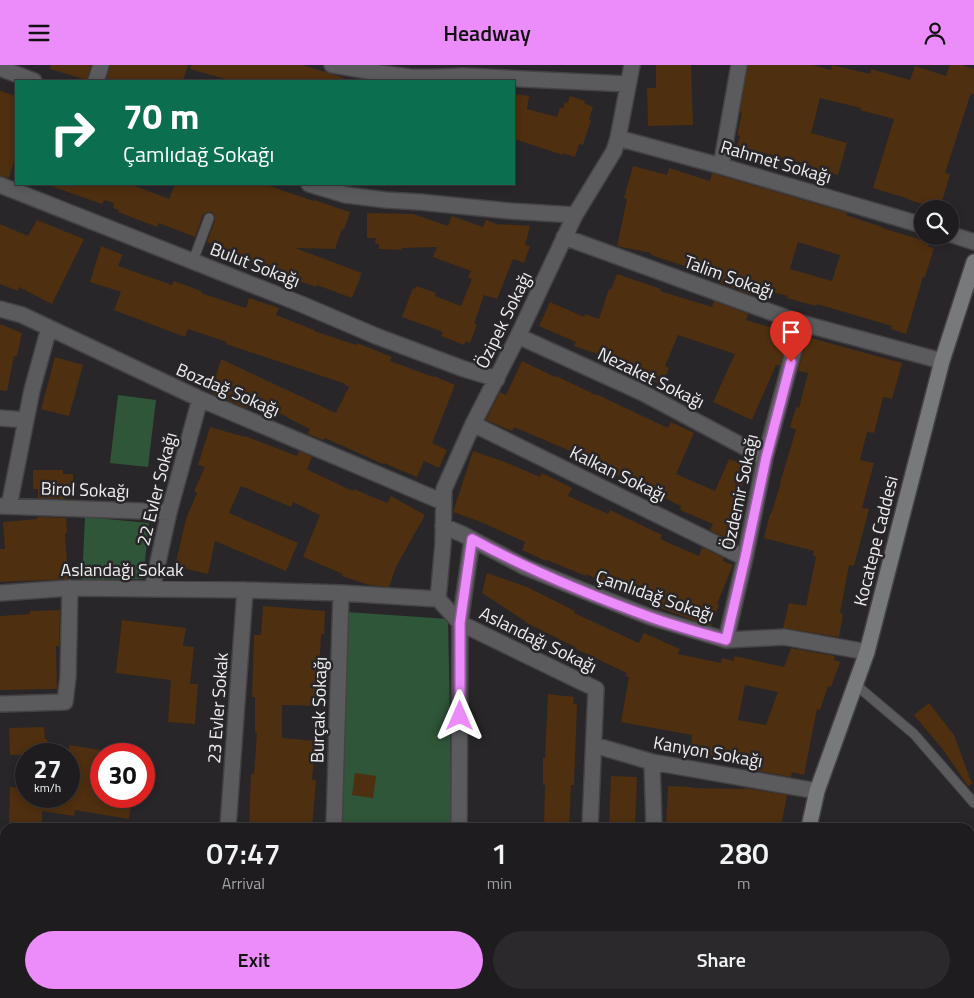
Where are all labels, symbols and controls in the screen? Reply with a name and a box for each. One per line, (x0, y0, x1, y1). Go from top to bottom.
text: Headway (443, 16, 531, 50)
icon: menu (25, 19, 53, 47)
icon: person (921, 19, 949, 47)
text: 70 m (123, 89, 199, 143)
icon: right (40, 100, 105, 165)
street label: Rahmet Sokağı (718, 133, 835, 190)
text: Çamlıdağ Sokağı (123, 137, 274, 171)
map controls (914, 200, 959, 245)
button: search (914, 200, 959, 245)
street label: Bulut Sokağı (206, 235, 304, 294)
street label: Talim Sokağı (680, 248, 778, 305)
street label: Özipek Sokağı (468, 267, 539, 373)
pin (770, 311, 812, 362)
icon: arrive (777, 318, 805, 346)
street label: Nezaket Sokağı (593, 340, 709, 415)
street label: Bozdağ Sokağı (172, 356, 284, 424)
street label: 22 Evler Sokağı (129, 429, 184, 548)
street label: Özdemir Sokağı (714, 431, 765, 552)
street label: Kalkan Sokağı (565, 438, 671, 509)
street label: Kocatepe Caddesi (846, 473, 905, 609)
street label: Birol Sokağı (40, 474, 130, 505)
street label: Aslandağı Sokak (60, 556, 184, 583)
street label: Çamlıdağ Sokağı (592, 563, 718, 628)
street label: Aslandağı Sokağı (475, 599, 602, 680)
street label: 23 Evler Sokak (200, 651, 235, 764)
street label: Burçak Sokağı (303, 656, 334, 764)
position arrow (433, 689, 485, 741)
street label: Kanyon Sokağı (651, 729, 765, 774)
speed limit sign: 30 (90, 743, 155, 808)
text: 27 (33, 750, 62, 788)
text: km/h (34, 778, 61, 797)
text: 07:47 (206, 830, 281, 876)
text: 1 (491, 830, 508, 876)
text: 280 (718, 830, 769, 876)
text: Arrival (222, 871, 265, 895)
text: min (487, 871, 512, 895)
text: m (737, 871, 750, 895)
button: Exit (25, 931, 483, 989)
button: Share (493, 931, 950, 989)

